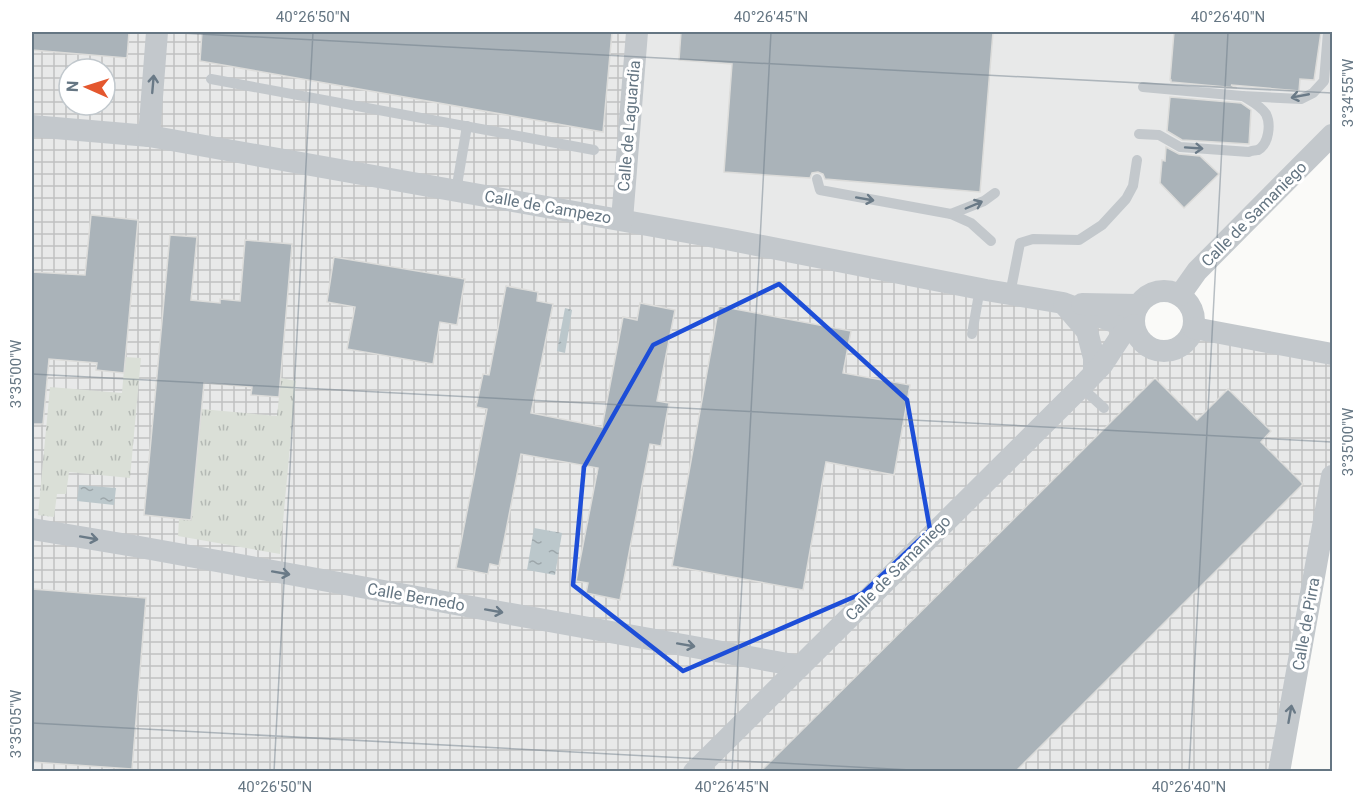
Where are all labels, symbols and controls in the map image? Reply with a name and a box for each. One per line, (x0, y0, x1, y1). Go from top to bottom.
text: 40°26'50"N (276, 8, 350, 26)
text: 40°26'45"N (734, 8, 808, 26)
text: 40°26'40"N (1191, 8, 1265, 26)
north arrow (57, 57, 117, 117)
text: 3°34'55"W (1339, 59, 1357, 127)
street label: Calle de Laguardia (614, 60, 644, 192)
one-way arrow (148, 74, 159, 94)
text: N (63, 80, 82, 92)
one-way arrow (1291, 91, 1310, 102)
one-way arrow (1184, 143, 1204, 154)
street label: Calle de Samaniego (1197, 157, 1311, 271)
street label: Calle de Campezo (483, 186, 613, 228)
one-way arrow (855, 194, 875, 205)
one-way arrow (964, 199, 983, 210)
text: 3°35'00"W (7, 340, 25, 408)
text: 3°35'00"W (1339, 408, 1357, 476)
street label: Calle de Samaniego (841, 511, 955, 625)
one-way arrow (79, 533, 99, 544)
one-way arrow (271, 567, 291, 578)
street label: Calle de Pirra (1288, 576, 1324, 672)
street label: Calle Bernedo (366, 579, 466, 615)
one-way arrow (483, 606, 503, 617)
one-way arrow (675, 640, 695, 651)
text: 3°35'05"W (7, 690, 25, 758)
one-way arrow (1285, 705, 1296, 724)
text: 40°26'50"N (238, 778, 312, 796)
text: 40°26'45"N (695, 778, 769, 796)
text: 40°26'40"N (1152, 778, 1226, 796)

